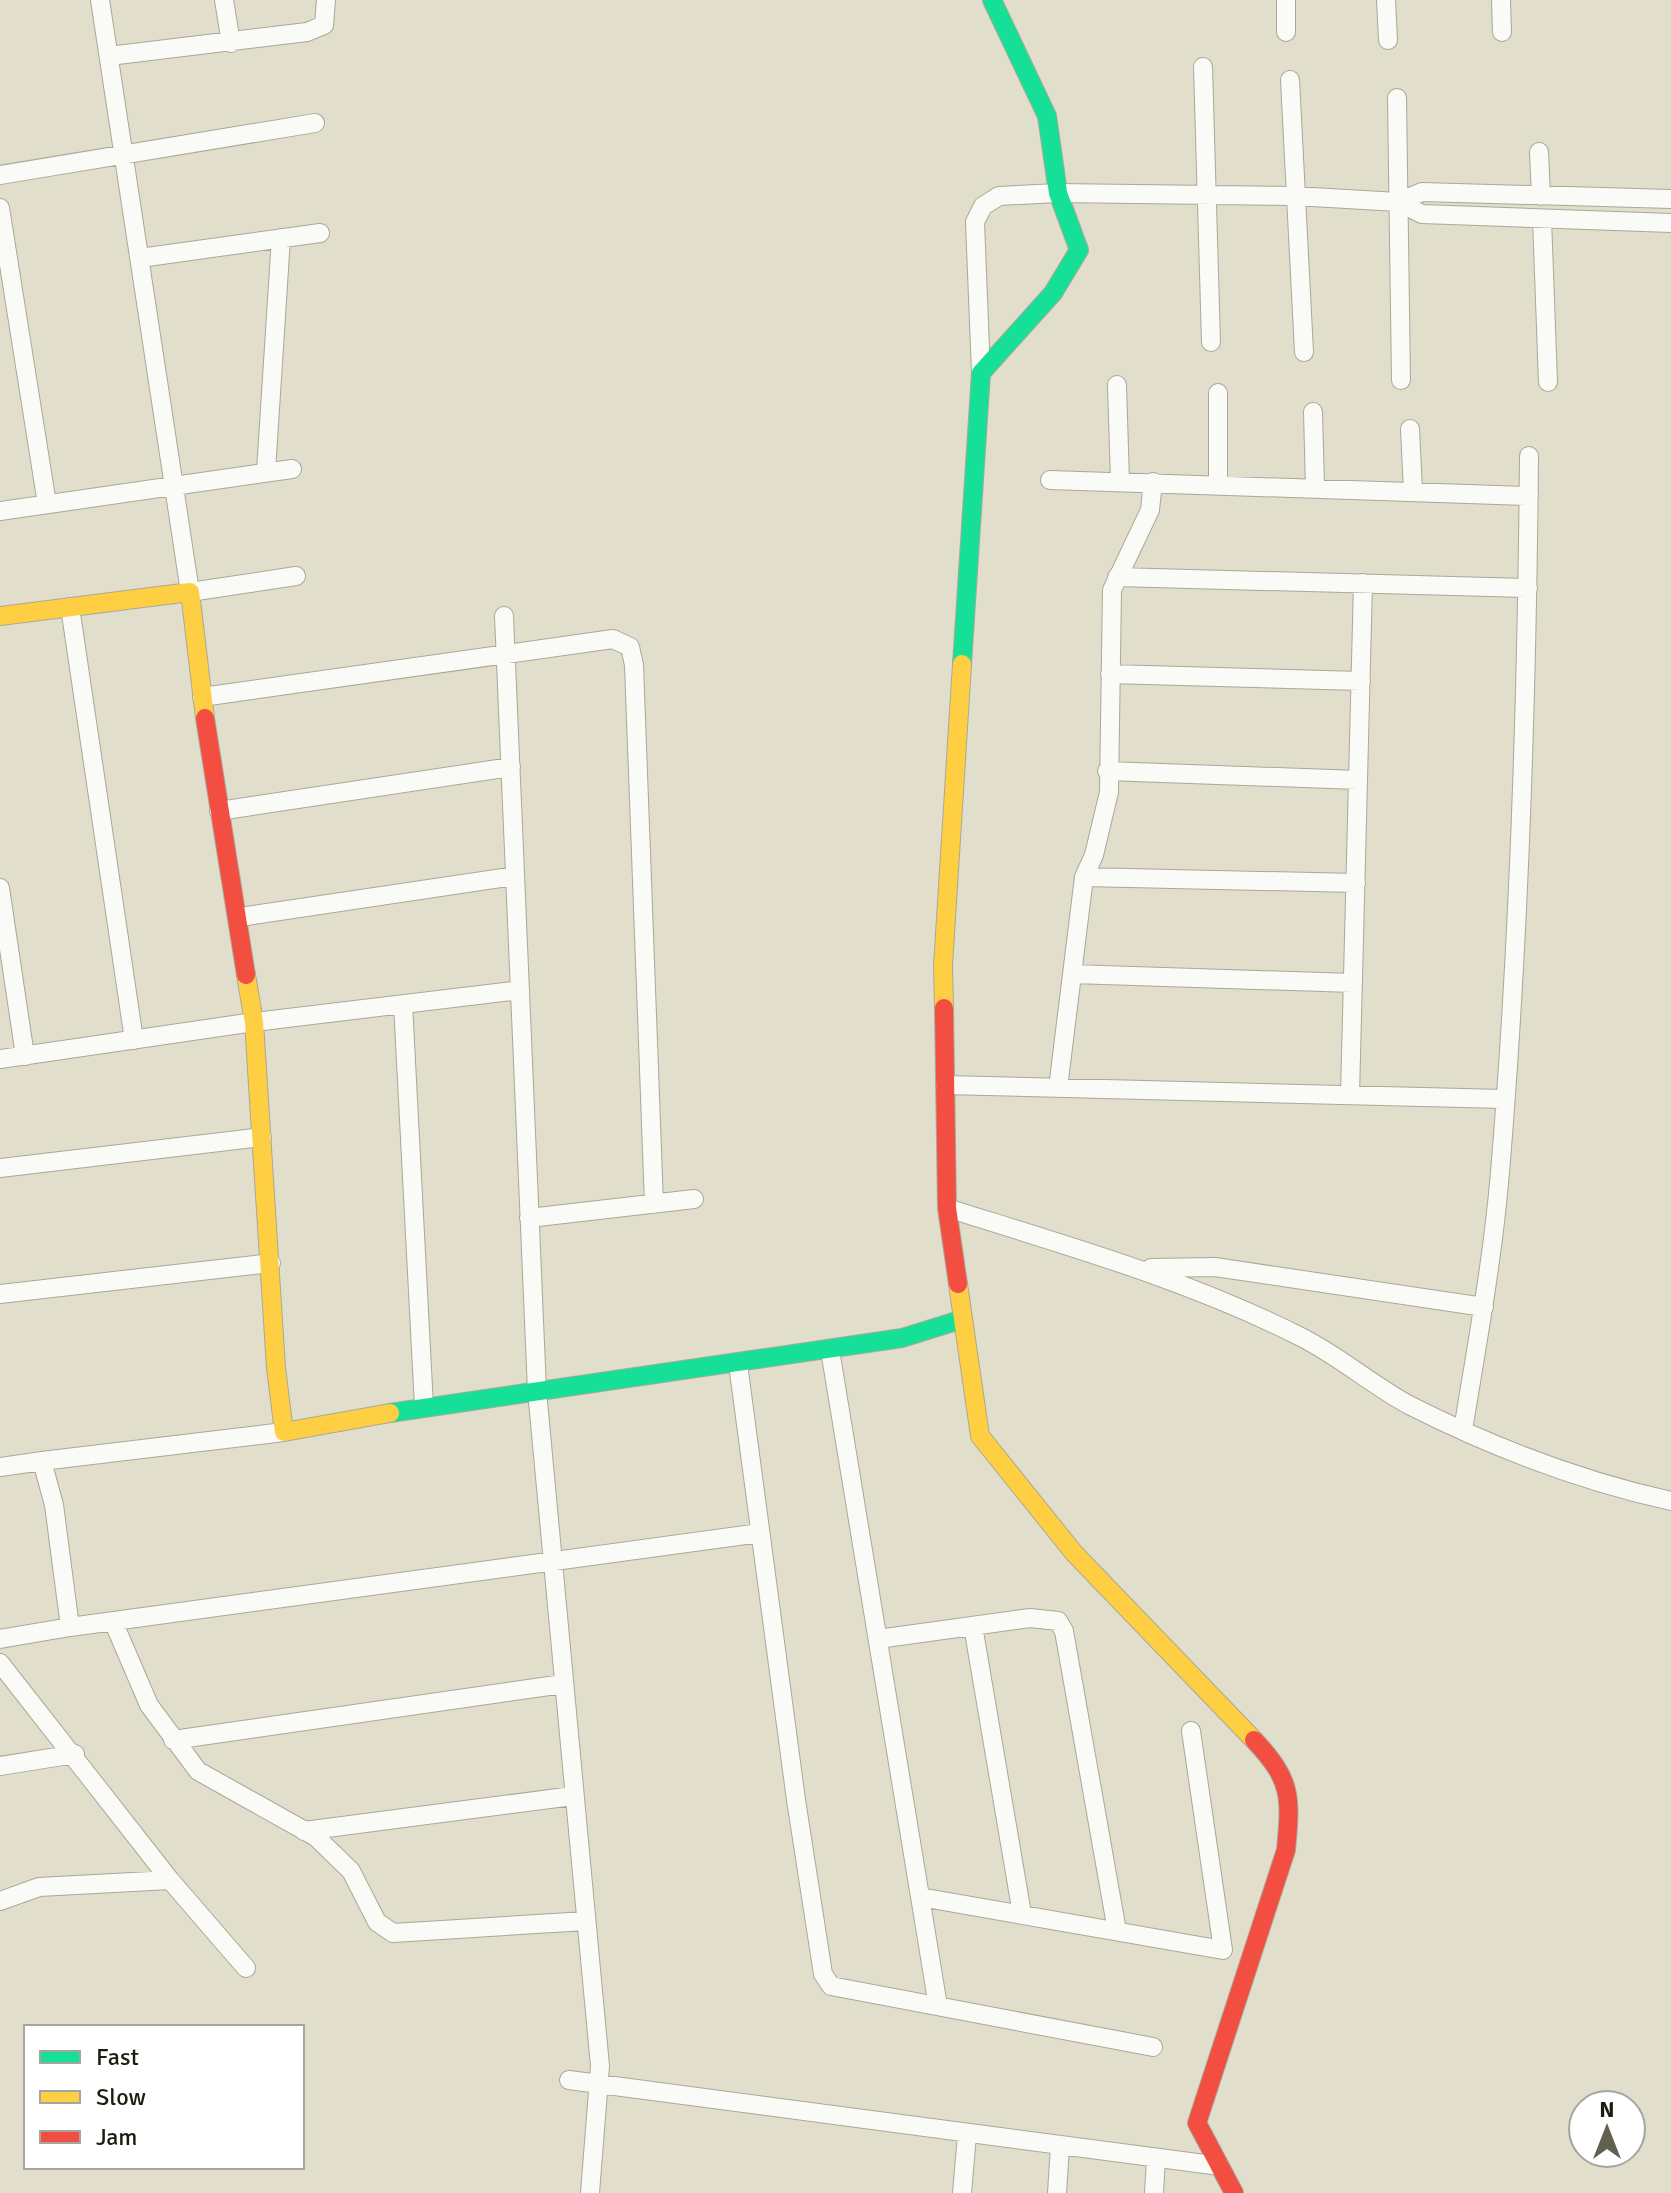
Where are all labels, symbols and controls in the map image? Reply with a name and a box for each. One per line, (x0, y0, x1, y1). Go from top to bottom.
legend (24, 2025, 304, 2169)
text: Fast (96, 2042, 139, 2072)
text: Slow (96, 2082, 146, 2112)
north arrow (1567, 2089, 1647, 2169)
text: N (1599, 2096, 1615, 2123)
text: Jam (96, 2122, 137, 2152)

